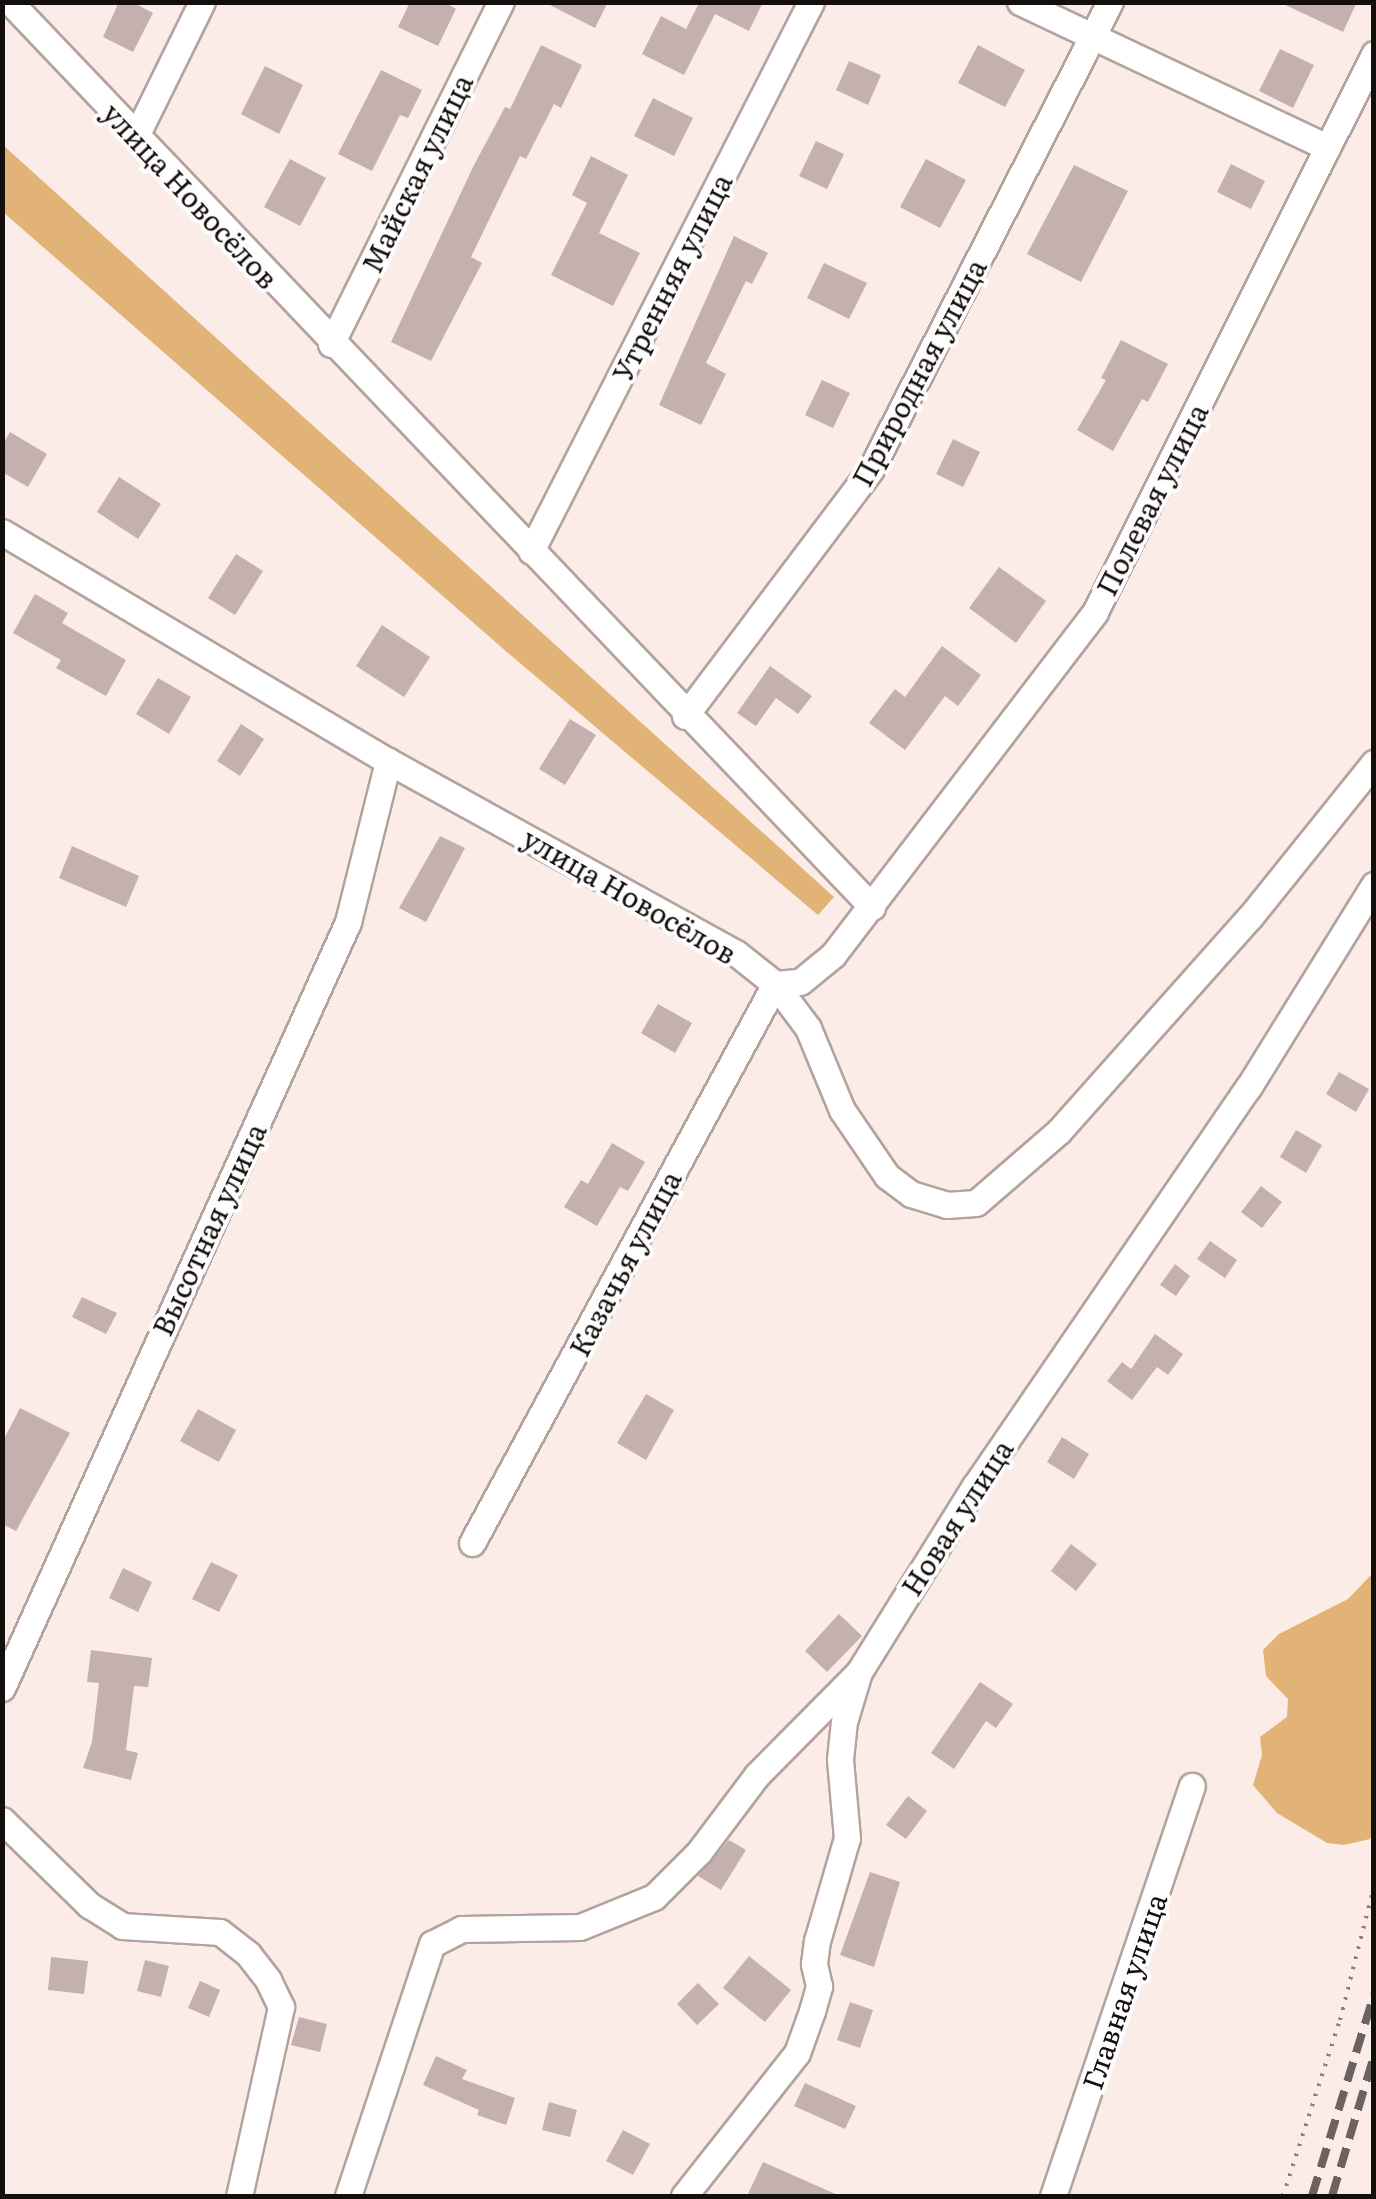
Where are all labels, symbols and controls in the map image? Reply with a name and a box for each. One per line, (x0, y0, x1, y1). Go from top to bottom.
street label: Майская улица (353, 68, 479, 278)
street label: улица Новосёлов (96, 95, 286, 295)
street label: Утренняя улица (604, 168, 738, 386)
street label: Природная улица (844, 253, 992, 491)
street label: Полевая улица (1088, 397, 1214, 601)
street label: улица Новосёлов (517, 820, 743, 970)
street label: Высотная улица (144, 1118, 272, 1340)
street label: Казачья улица (561, 1165, 687, 1361)
street label: Новая улица (893, 1433, 1019, 1601)
street label: Главная улица (1074, 1889, 1172, 2093)

